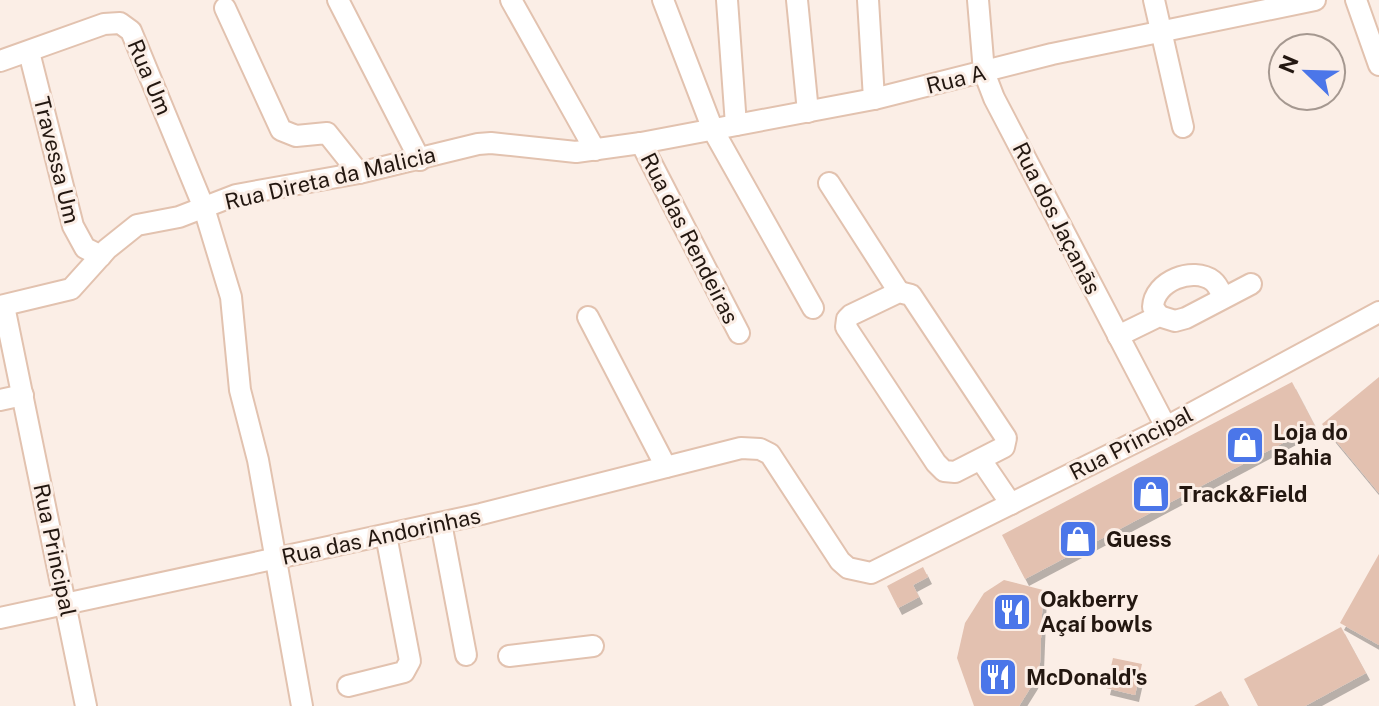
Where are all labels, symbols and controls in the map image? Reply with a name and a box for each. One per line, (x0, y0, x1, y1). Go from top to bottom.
north arrow (1267, 32, 1347, 112)
street label: Rua Um (123, 35, 177, 119)
text: N (1273, 51, 1304, 77)
street label: Rua A (923, 59, 989, 99)
street label: Travessa Um (29, 94, 85, 226)
street label: Rua dos Jaçanãs (1007, 138, 1107, 298)
street label: Rua Direta da Malicia (222, 141, 438, 215)
street label: Rua das Rendeiras (636, 148, 744, 328)
street label: Rua Principal (1065, 401, 1197, 485)
place label: Loja do Bahia (1273, 419, 1348, 470)
shop icon: Loja do Bahia (1224, 424, 1266, 466)
shop icon: Track&Field (1130, 473, 1172, 515)
street label: Rua Principal (28, 481, 82, 619)
place label: Track&Field (1179, 481, 1307, 507)
street label: Rua das Andorinhas (279, 502, 483, 570)
shop icon: Guess (1057, 518, 1099, 560)
place label: Guess (1106, 526, 1172, 552)
place label: Oakberry Açaí bowls (1040, 586, 1153, 637)
restaurant icon: Oakberry Açaí bowls (991, 591, 1033, 633)
restaurant icon: McDonald's (977, 656, 1019, 698)
place label: McDonald's (1026, 664, 1147, 690)

